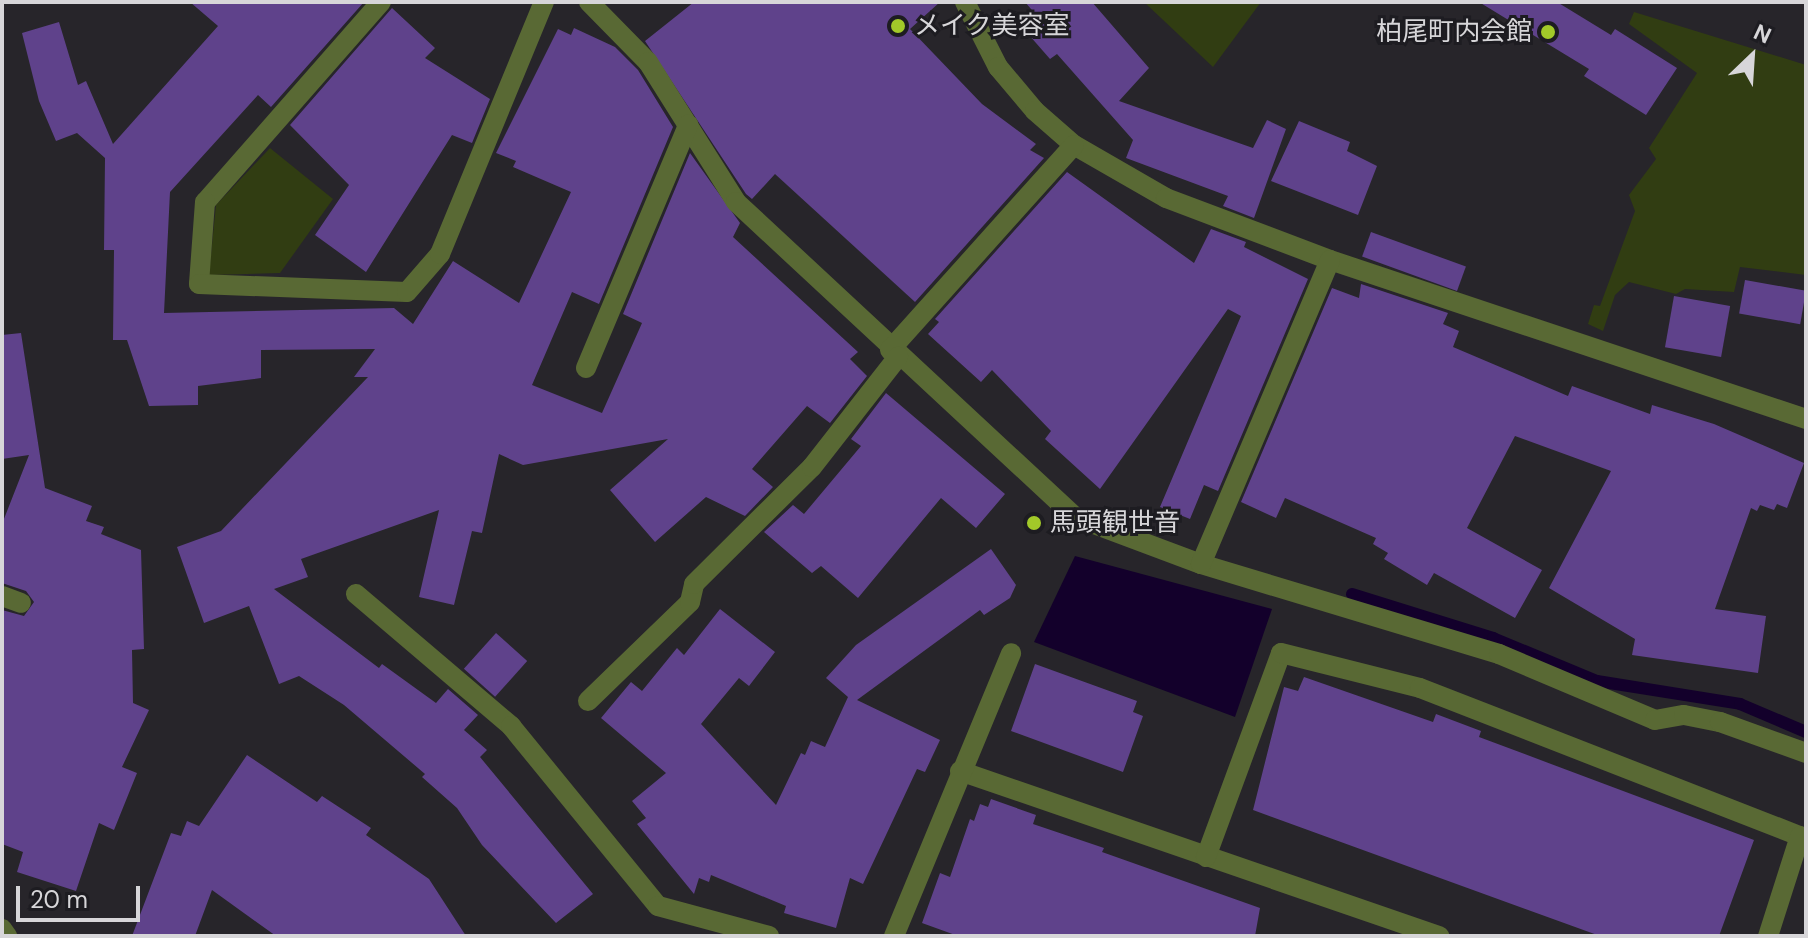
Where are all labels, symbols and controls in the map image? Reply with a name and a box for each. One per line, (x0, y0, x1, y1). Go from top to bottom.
place label: メイク美容室 (914, 10, 1070, 42)
place label: 柏尾町内会館 (1376, 16, 1532, 48)
north arrow (1712, 16, 1792, 96)
marker: メイク美容室 (889, 17, 907, 35)
text: N (1749, 17, 1776, 50)
marker: 柏尾町内会館 (1539, 23, 1557, 41)
place label: 馬頭観世音 (1050, 507, 1180, 539)
marker: 馬頭観世音 (1025, 514, 1043, 532)
scale bar (20, 870, 144, 920)
text: 20 m (30, 884, 88, 915)

